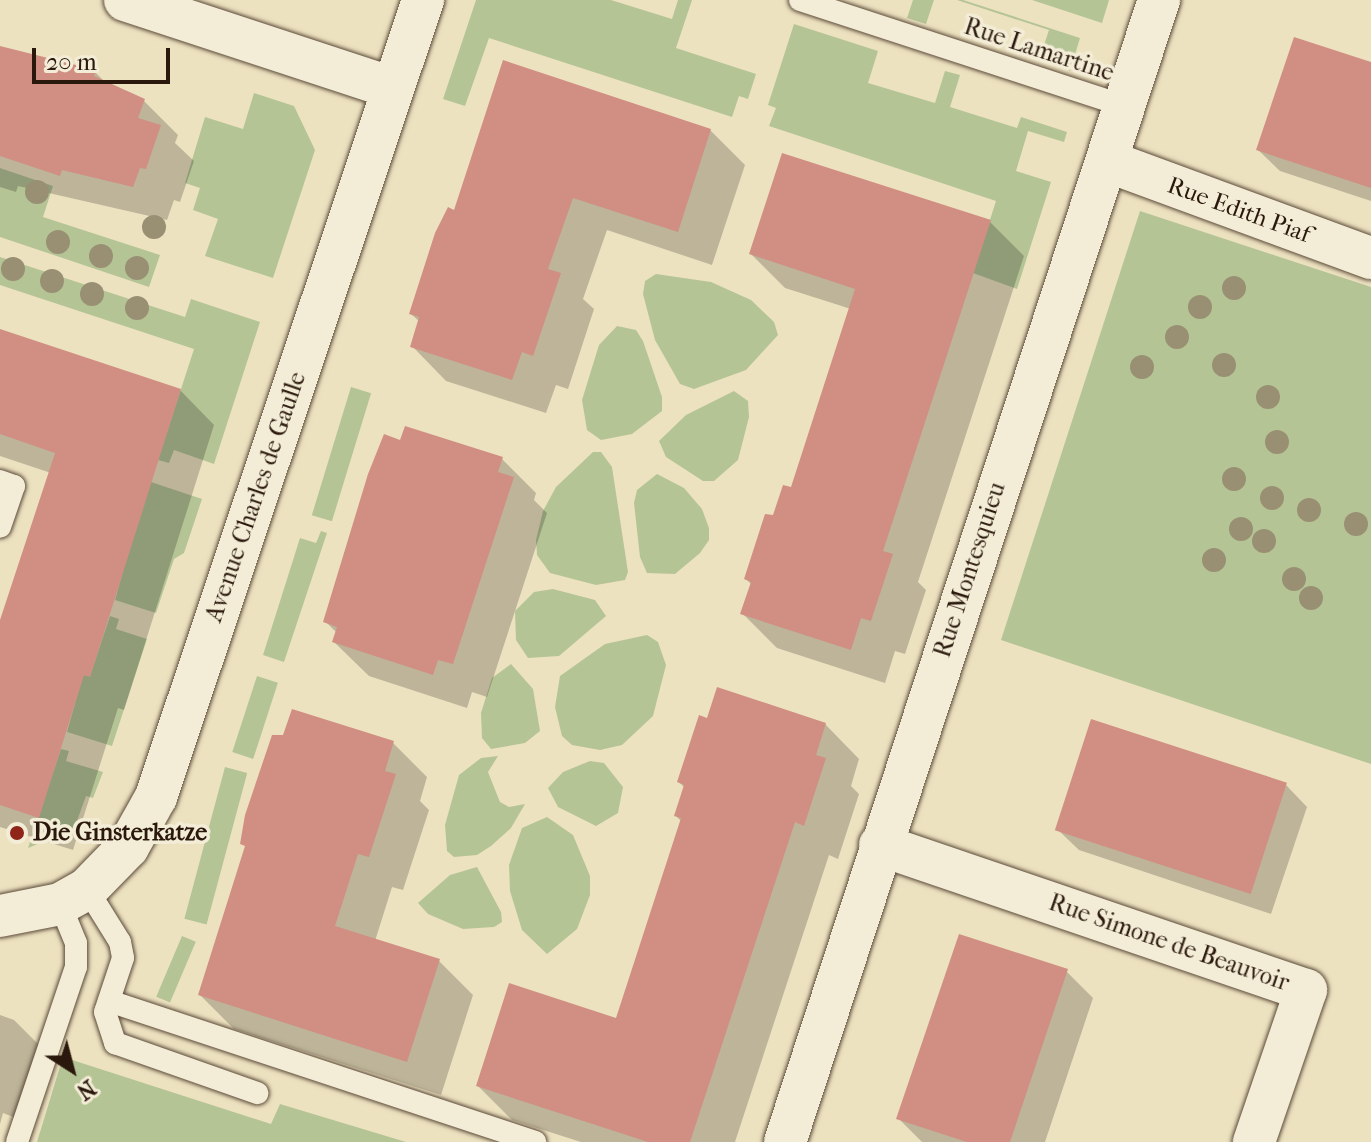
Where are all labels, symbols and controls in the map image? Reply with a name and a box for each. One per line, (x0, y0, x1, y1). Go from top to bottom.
street label: Rue Lamartine (960, 12, 1118, 88)
scale bar (36, 32, 174, 82)
text: 20 m (46, 48, 97, 76)
street label: Rue Edith Piaf (1164, 171, 1314, 249)
street label: Avenue Charles de Gaulle (200, 368, 312, 626)
street label: Rue Montesquieu (928, 479, 1012, 661)
place label: Die Ginsterkatze (33, 819, 207, 847)
marker: Die Ginsterkatze (8, 824, 26, 842)
street label: Rue Simone de Beauvoir (1045, 888, 1293, 998)
north arrow (32, 1030, 112, 1110)
text: N (72, 1074, 101, 1105)

